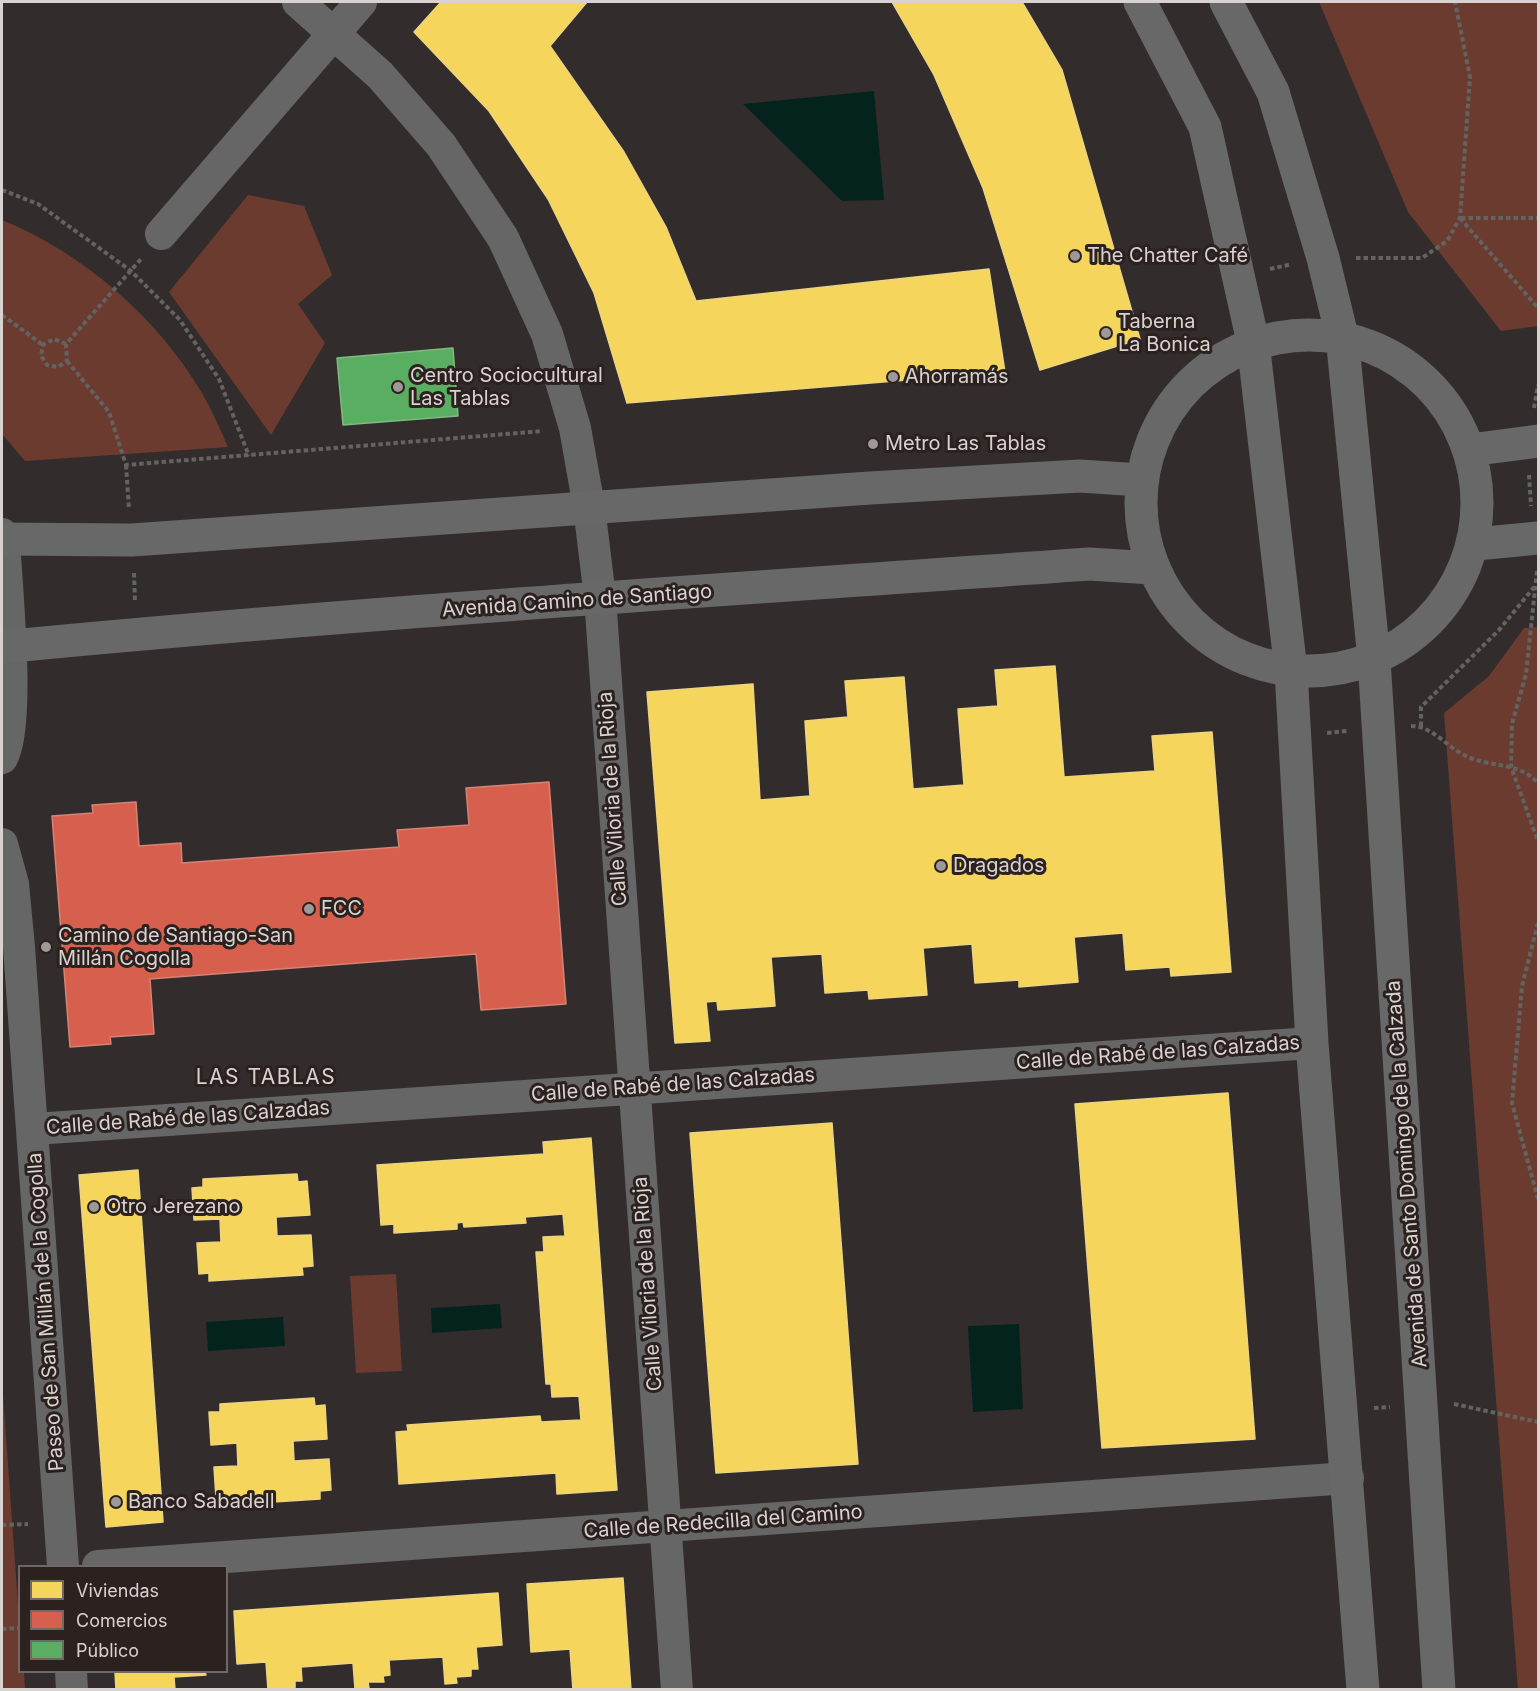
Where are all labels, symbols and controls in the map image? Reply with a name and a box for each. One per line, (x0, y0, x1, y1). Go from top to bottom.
place label: The Chatter Café (1087, 244, 1248, 268)
marker: The Chatter Café (1068, 249, 1082, 263)
place label: Taberna La Bonica (1118, 310, 1211, 357)
marker: Taberna La Bonica (1099, 326, 1113, 340)
place label: Centro Sociocultural Las Tablas (410, 364, 603, 411)
place label: Ahorramás (905, 365, 1009, 389)
marker: Ahorramás (886, 370, 900, 384)
marker: Centro Sociocultural Las Tablas (391, 380, 405, 394)
place label: Metro Las Tablas (885, 432, 1046, 456)
marker: Metro Las Tablas (866, 437, 880, 451)
street label: Avenida Camino de Santiago (441, 580, 713, 622)
street label: Calle Viloria de la Rioja (594, 691, 632, 907)
place label: Dragados (953, 854, 1044, 878)
marker: Dragados (934, 859, 948, 873)
place label: FCC (321, 897, 362, 921)
marker: FCC (302, 902, 316, 916)
place label: Camino de Santiago-San Millán Cogolla (58, 924, 293, 971)
marker: Camino de Santiago-San Millán Cogolla (39, 940, 53, 954)
street label: Avenida de Santo Domingo de la Calzada (1381, 980, 1433, 1368)
street label: Calle de Rabé de las Calzadas (1015, 1031, 1301, 1075)
street label: Calle de Rabé de las Calzadas (530, 1063, 816, 1107)
district label: LAS TABLAS (196, 1065, 336, 1091)
street label: Calle de Rabé de las Calzadas (45, 1096, 331, 1140)
street label: Paseo de San Millán de la Cogolla (23, 1152, 69, 1472)
street label: Calle Viloria de la Rioja (629, 1176, 667, 1392)
place label: Otro Jerezano (106, 1195, 240, 1219)
marker: Otro Jerezano (87, 1200, 101, 1214)
place label: Banco Sabadell (128, 1490, 275, 1514)
marker: Banco Sabadell (109, 1495, 123, 1509)
street label: Calle de Redecilla del Camino (583, 1500, 863, 1544)
legend (18, 1565, 228, 1673)
text: Viviendas (76, 1580, 159, 1601)
text: Comercios (76, 1610, 168, 1631)
text: Público (76, 1640, 139, 1661)

